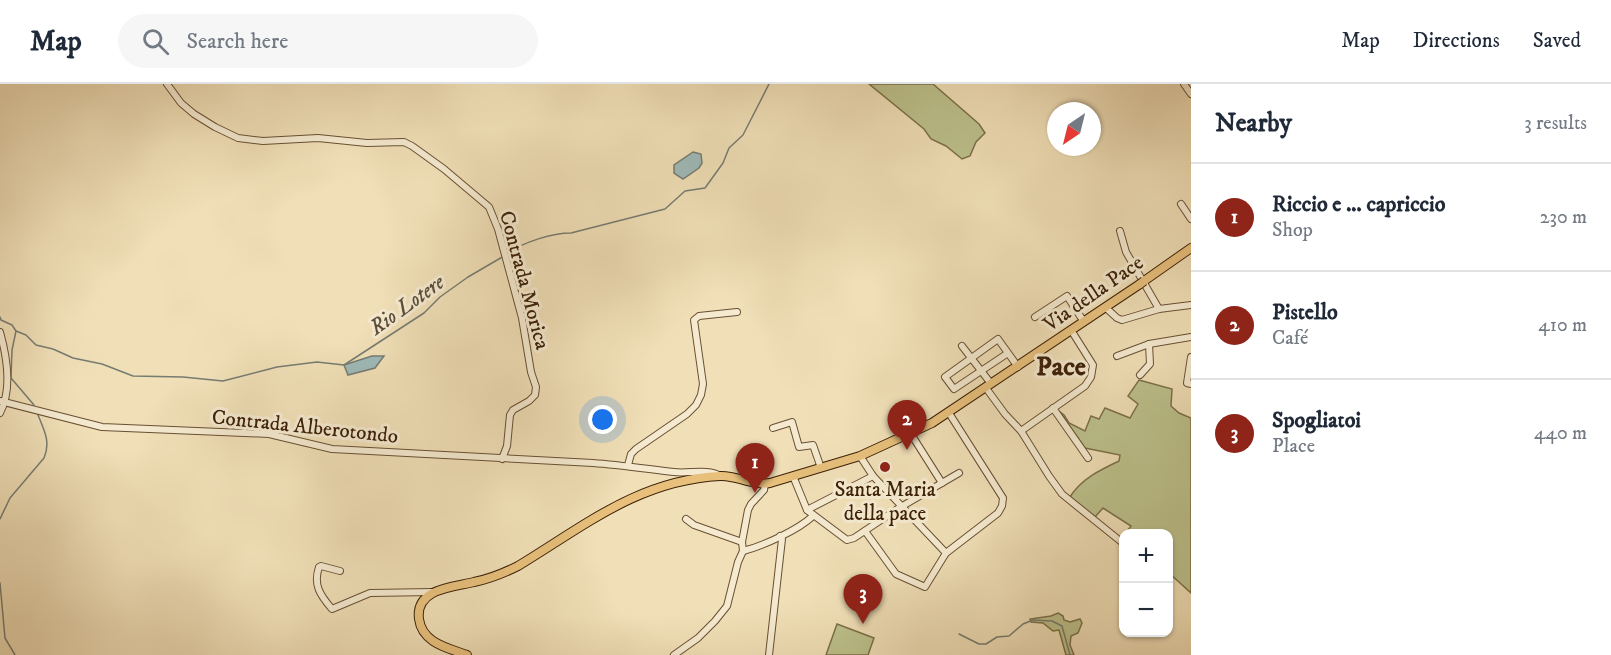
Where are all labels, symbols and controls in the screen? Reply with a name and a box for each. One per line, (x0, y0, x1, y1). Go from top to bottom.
search box (118, 14, 538, 68)
text: Map (30, 24, 82, 59)
icon: search (139, 25, 172, 58)
text: Search here (187, 28, 288, 55)
text: Map (1341, 28, 1380, 54)
text: Directions (1413, 28, 1500, 54)
text: Saved (1533, 28, 1581, 54)
north arrow (1047, 102, 1101, 156)
text: Nearby (1215, 107, 1292, 140)
text: 3 results (1524, 111, 1587, 136)
text: Riccio e ... capriccio (1272, 191, 1445, 218)
text: 1 (1231, 205, 1238, 230)
text: 230 m (1540, 205, 1587, 230)
street label: Contrada Morica (493, 208, 555, 353)
text: Shop (1272, 218, 1313, 243)
street label: Via della Pace (1038, 250, 1149, 338)
water label: Rio Lotere (363, 269, 450, 342)
text: Pistello (1272, 299, 1338, 326)
text: 2 (1230, 313, 1239, 338)
text: 410 m (1538, 313, 1587, 338)
text: Café (1272, 326, 1308, 351)
district label: Pace (1036, 350, 1086, 384)
pin: 2 (888, 400, 926, 450)
street label: Contrada Alberotondo (210, 404, 399, 450)
your location (588, 405, 617, 434)
text: Spogliatoi (1272, 407, 1361, 434)
text: 3 (1231, 421, 1238, 446)
text: 440 m (1534, 421, 1587, 446)
text: Place (1272, 434, 1315, 459)
pin: 1 (736, 444, 774, 493)
marker: Santa Maria della pace (878, 460, 892, 474)
place label: Santa Maria della pace (834, 477, 936, 527)
map controls (1119, 529, 1173, 637)
button: + (1119, 529, 1173, 583)
pin: 3 (844, 574, 882, 624)
button: − (1119, 583, 1173, 637)

